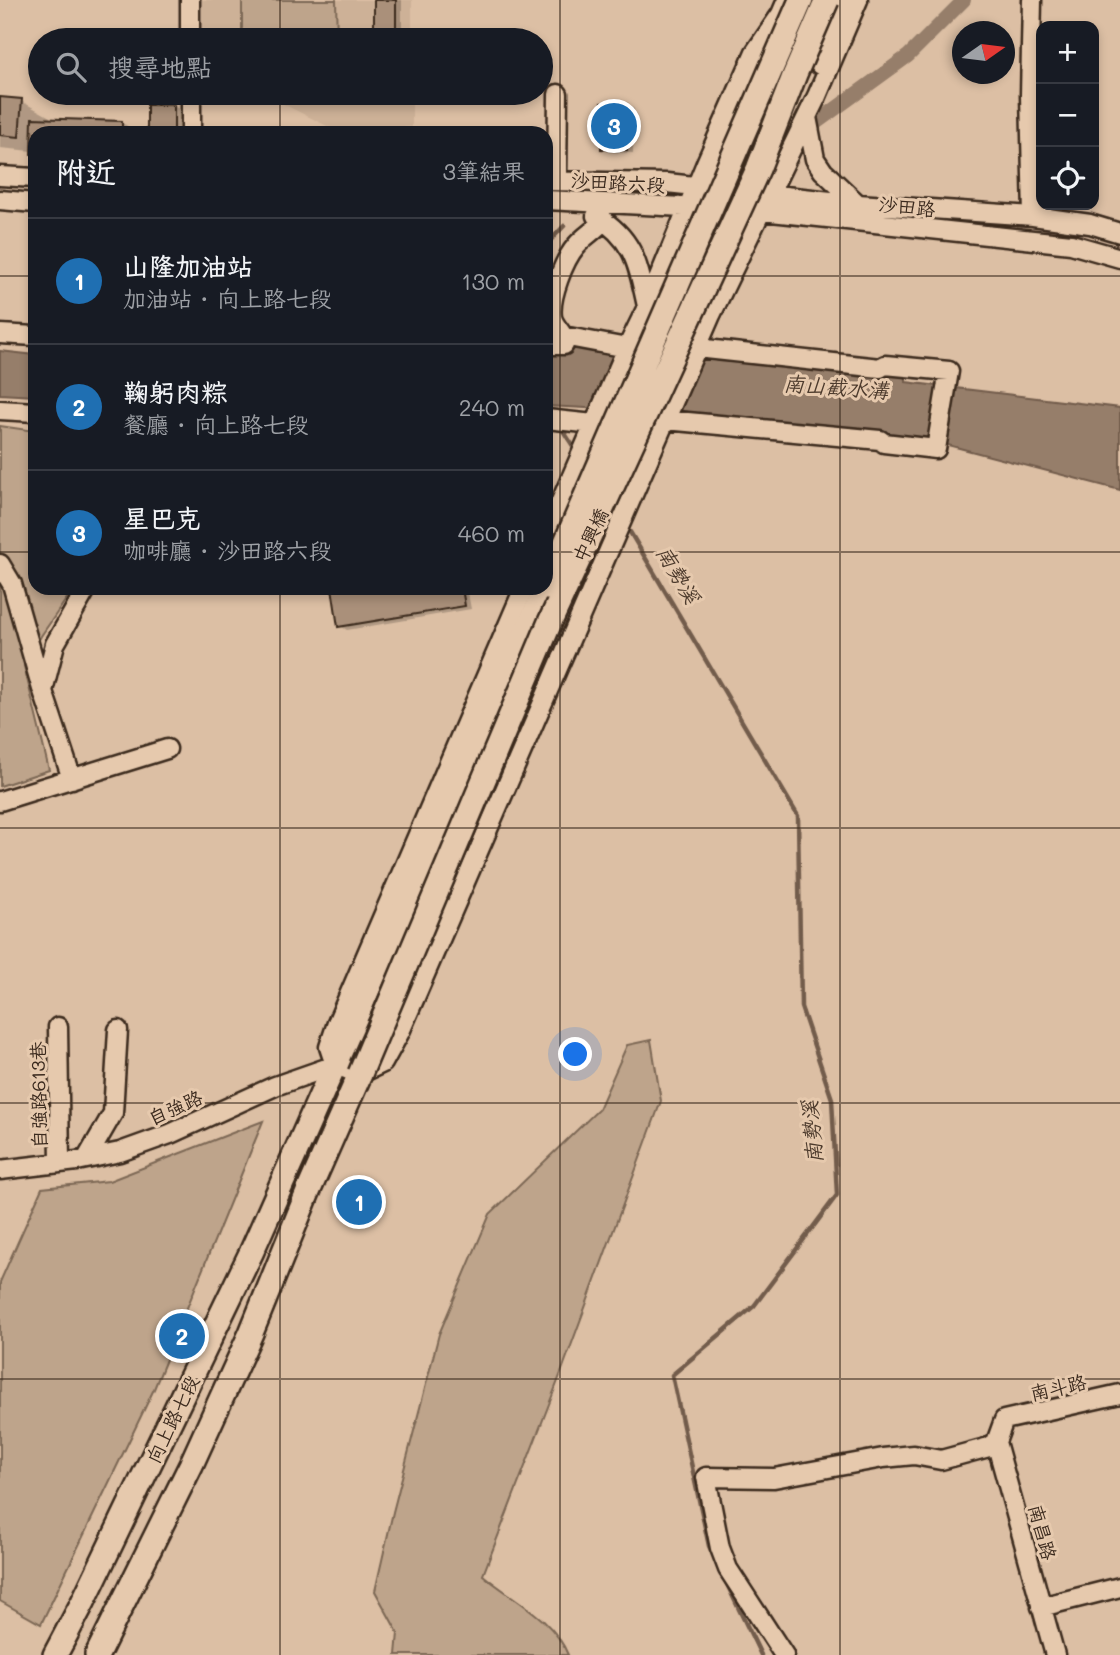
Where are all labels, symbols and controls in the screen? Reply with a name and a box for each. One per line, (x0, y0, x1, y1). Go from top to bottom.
north arrow (952, 21, 1015, 84)
map controls (1036, 21, 1099, 210)
button: + (1036, 21, 1099, 84)
search box (28, 28, 553, 105)
icon: search (52, 48, 90, 86)
text: 搜尋地點 (108, 50, 212, 84)
button: − (1036, 84, 1099, 147)
pin: 3 (591, 100, 637, 152)
button: locate (1036, 147, 1099, 210)
text: 附近 (56, 151, 116, 191)
text: 3筆結果 (443, 156, 525, 186)
street label: 沙田路六段 (570, 167, 666, 197)
street label: 沙田路 (877, 191, 937, 221)
text: 山隆加油站 (123, 249, 253, 283)
text: 1 (74, 266, 84, 296)
text: 130 m (461, 266, 525, 296)
text: 加油站 · 向上路七段 (123, 283, 332, 313)
water label: 南山截水溝 (783, 369, 891, 403)
text: 鞠躬肉粽 (123, 375, 227, 409)
text: 2 (73, 392, 85, 422)
text: 240 m (459, 392, 525, 422)
text: 餐廳 · 向上路七段 (123, 409, 309, 439)
text: 星巴克 (123, 501, 201, 535)
street label: 中興橋 (567, 504, 613, 566)
text: 3 (72, 518, 86, 548)
text: 460 m (458, 518, 525, 548)
text: 咖啡廳 · 沙田路六段 (123, 535, 332, 565)
water label: 南勢溪 (651, 540, 707, 609)
your location (558, 1037, 592, 1071)
street label: 自強路613巷 (25, 1041, 51, 1149)
street label: 自強路 (144, 1084, 206, 1130)
water label: 南勢溪 (795, 1098, 827, 1165)
pin: 1 (336, 1176, 382, 1228)
pin: 2 (159, 1310, 205, 1362)
street label: 南斗路 (1027, 1368, 1089, 1406)
street label: 向上路七段 (140, 1371, 204, 1467)
street label: 南昌路 (1024, 1501, 1062, 1563)

